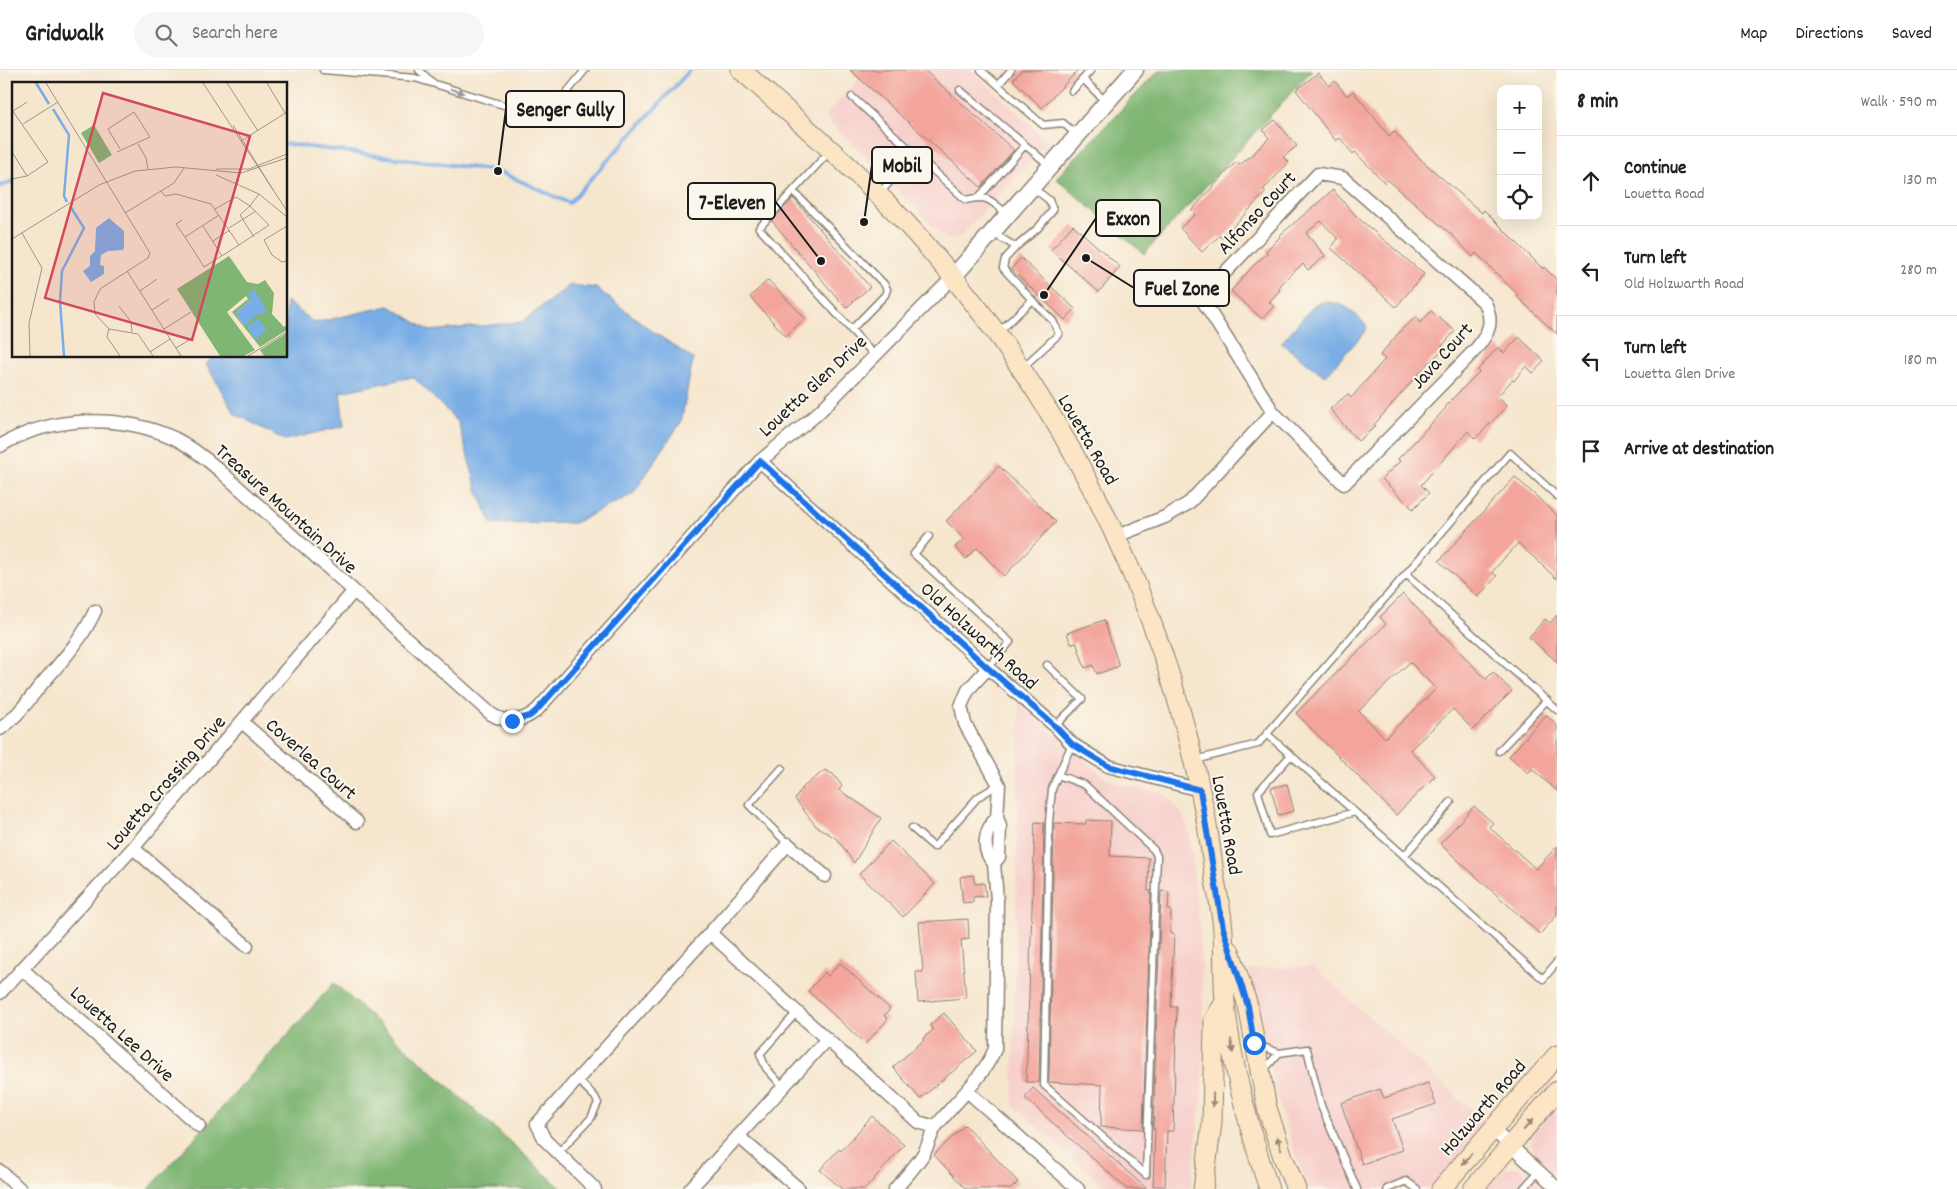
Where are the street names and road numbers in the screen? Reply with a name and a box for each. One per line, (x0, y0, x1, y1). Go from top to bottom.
street label: Alfonso Court (1212, 166, 1304, 262)
street label: Java Court (1406, 317, 1481, 397)
street label: Louetta Glen Drive (754, 329, 875, 445)
street label: Louetta Road (1049, 390, 1124, 491)
street label: Treasure Mountain Drive (208, 439, 362, 582)
street label: Old Holzwarth Road (913, 577, 1043, 698)
street label: Louetta Crossing Drive (101, 710, 234, 858)
street label: Coverlea Court (258, 713, 362, 808)
street label: Louetta Road (1203, 774, 1248, 878)
street label: Louetta Lee Drive (63, 981, 180, 1090)
street label: Holzwarth Road (1434, 1055, 1534, 1163)

